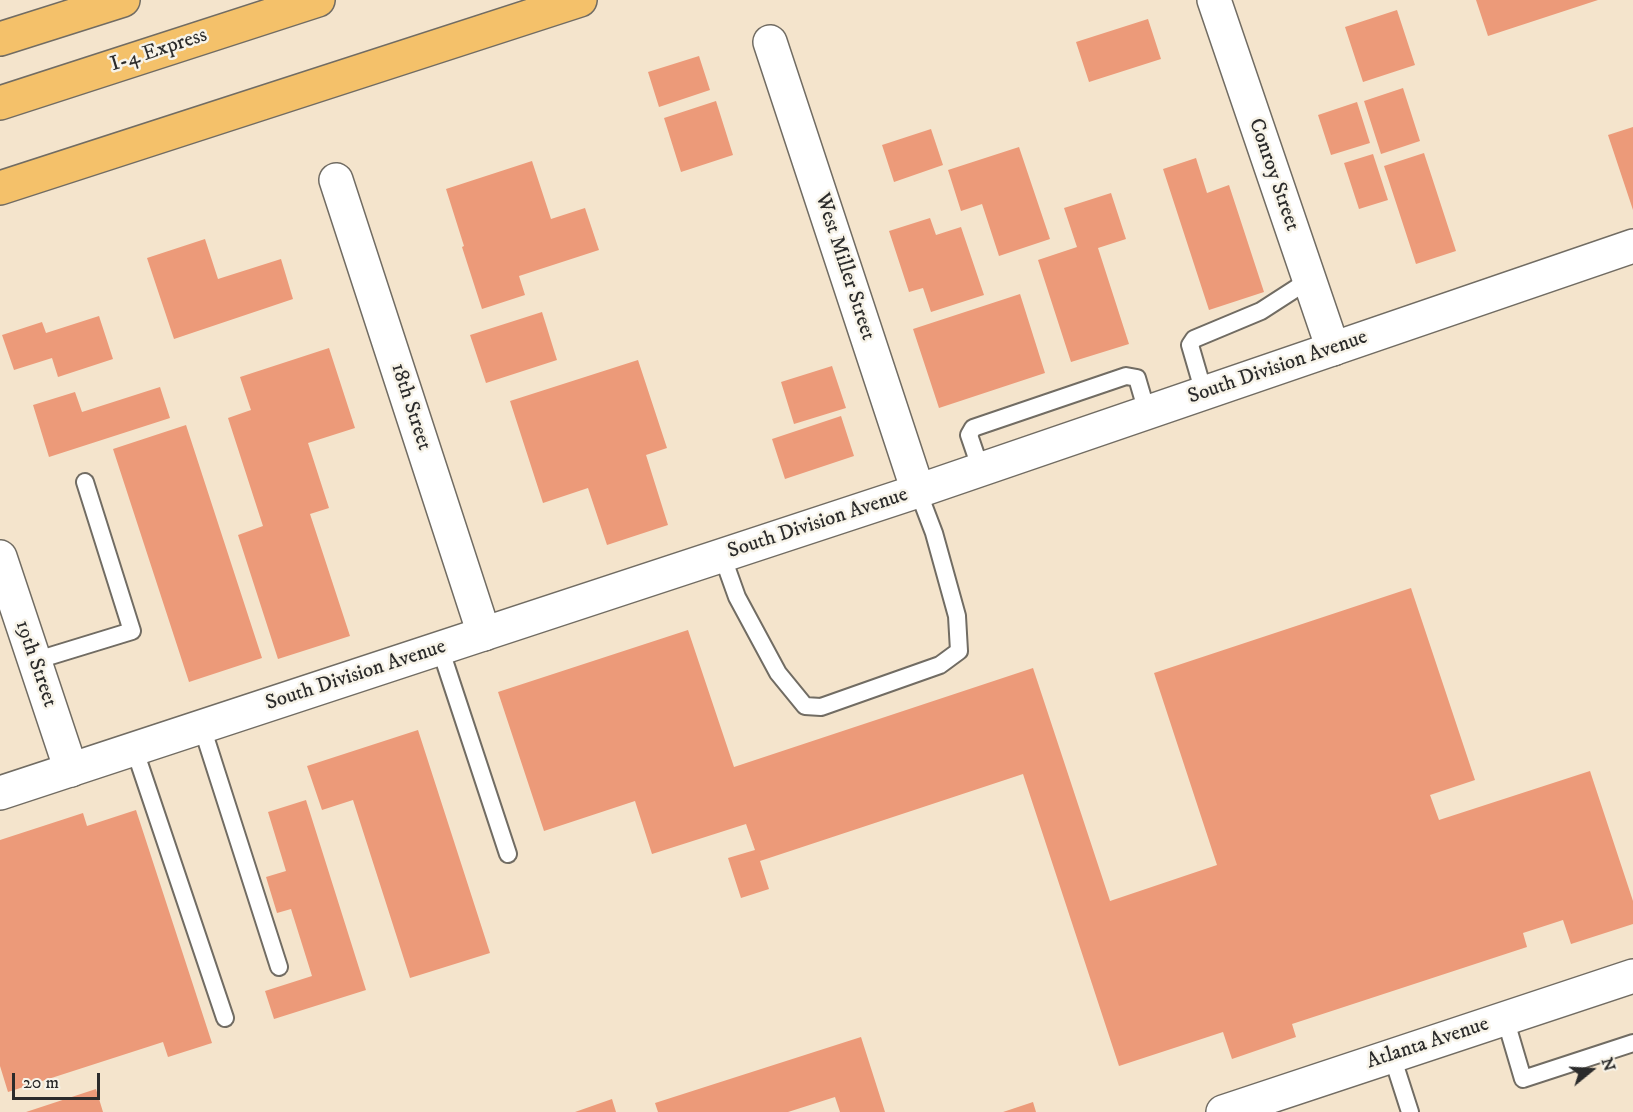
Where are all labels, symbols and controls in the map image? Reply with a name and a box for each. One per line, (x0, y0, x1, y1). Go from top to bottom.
street label: I-4 Express (108, 24, 210, 78)
street label: Conroy Street (1242, 115, 1304, 235)
street label: West Miller Street (808, 190, 880, 344)
street label: South Division Avenue (1185, 325, 1371, 411)
street label: 18th Street (384, 360, 436, 454)
street label: South Division Avenue (725, 483, 911, 565)
street label: 19th Street (8, 617, 62, 711)
street label: South Division Avenue (263, 635, 449, 717)
street label: Atlanta Avenue (1364, 1012, 1492, 1076)
north arrow (1561, 1040, 1621, 1100)
text: N (1597, 1055, 1620, 1074)
scale bar (15, 1061, 104, 1099)
text: 20 m (23, 1072, 59, 1094)

